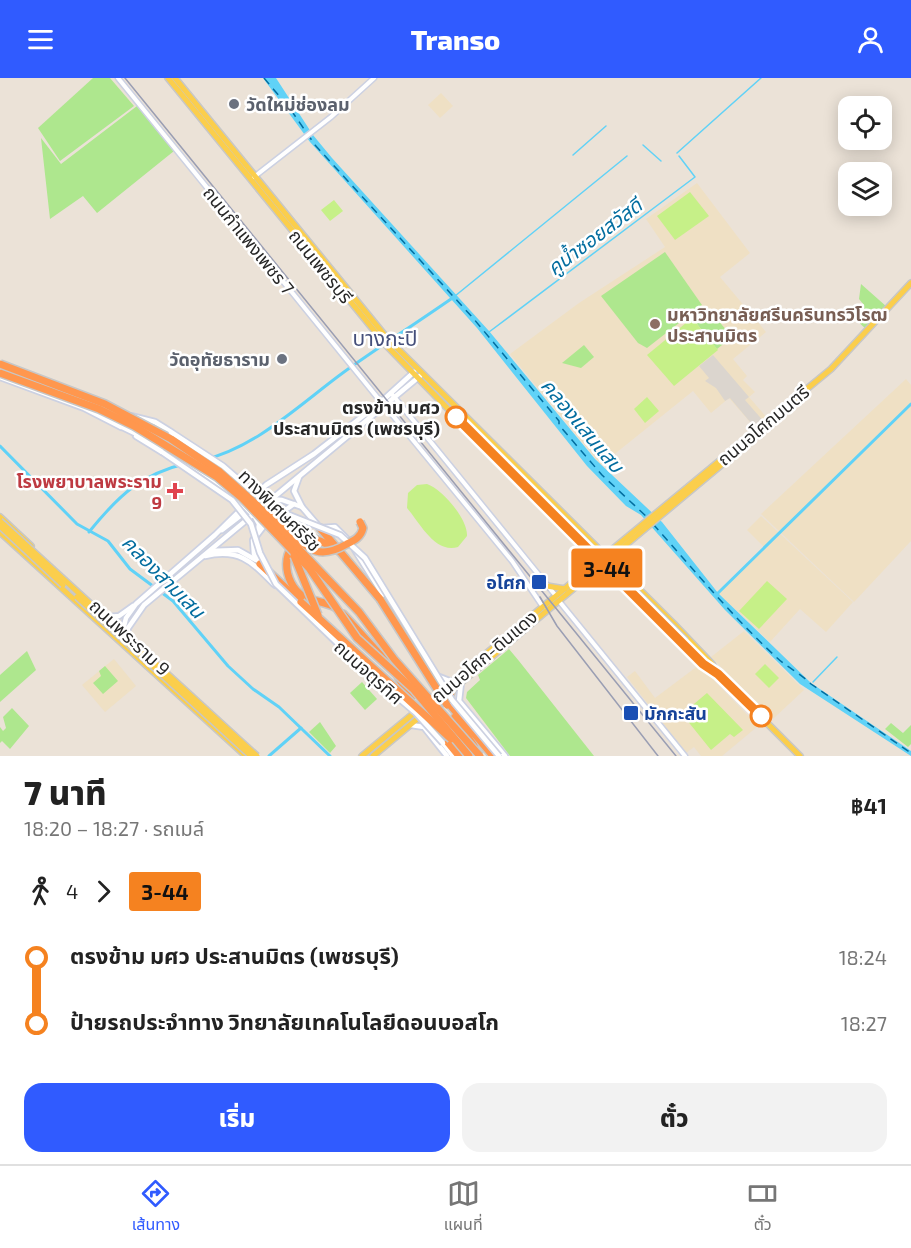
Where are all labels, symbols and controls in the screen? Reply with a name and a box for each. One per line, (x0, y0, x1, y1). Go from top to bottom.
icon: menu (24, 23, 57, 56)
text: Transo (411, 23, 500, 55)
icon: person (854, 23, 887, 56)
place label: วัดใหม่ช่องลม (246, 93, 350, 115)
map controls (838, 96, 892, 216)
button: locate (838, 96, 892, 150)
marker: วัดใหม่ช่องลม (227, 97, 241, 111)
button: layers (838, 162, 892, 216)
street label: ถนนกำแพงเพชร 7 (199, 182, 299, 298)
water label: คูน้ำซอยสวัสดี (541, 190, 650, 281)
street label: ถนนเพชรบุรี (284, 225, 358, 308)
place label: มหาวิทยาลัยศรีนครินทรวิโรฒ ประสานมิตร (667, 303, 888, 346)
marker: มหาวิทยาลัยศรีนครินทรวิโรฒ ประสานมิตร (648, 317, 662, 331)
district label: บางกะปิ (353, 325, 417, 350)
place label: วัดอุทัยธาราม (169, 348, 270, 371)
marker: วัดอุทัยธาราม (275, 352, 289, 366)
water label: คลองแสนแสบ (537, 373, 631, 478)
street label: ถนนอโศกมนตรี (713, 380, 814, 470)
place label: ตรงข้าม มศว ประสานมิตร (เพชรบุรี) (273, 396, 440, 440)
marker: ตรงข้าม มศว ประสานมิตร (เพชรบุรี) (445, 406, 467, 428)
street label: ทางพิเศษศรีรัช (234, 464, 326, 556)
place label: โรงพยาบาลพระราม 9 (16, 470, 162, 513)
marker: โรงพยาบาลพระราม 9 (166, 482, 184, 500)
water label: คลองสามเสน (118, 530, 212, 624)
line badge: 3-44 (565, 548, 649, 588)
text: 3-44 (583, 556, 631, 581)
place label: อโศก (486, 571, 526, 593)
marker: อโศก (530, 573, 548, 591)
street label: ถนนพระราม 9 (85, 594, 175, 680)
street label: ถนนอโศก-ดินแดง (426, 605, 542, 707)
street label: ถนนจตุรทิศ (329, 635, 408, 709)
place label: มักกะสัน (644, 702, 707, 724)
marker: มักกะสัน (622, 704, 640, 722)
unlabelled marker (750, 705, 772, 727)
text: 7 นาที (24, 772, 107, 812)
text: ฿41 (851, 792, 887, 818)
text: 18:20 – 18:27 · รถเมล์ (24, 816, 204, 840)
icon: walk (24, 875, 57, 908)
icon: forward (87, 875, 120, 908)
text: 4 (66, 879, 78, 903)
text: 3-44 (141, 879, 189, 904)
text: ตรงข้าม มศว ประสานมิตร (เพชรบุรี) (70, 942, 399, 968)
text: 18:24 (839, 945, 887, 969)
text: ป้ายรถประจำทาง วิทยาลัยเทคโนโลยีดอนบอสโก (70, 1008, 499, 1034)
text: 18:27 (841, 1011, 887, 1035)
button: เริ่ม (24, 1083, 450, 1152)
button: ตั๋ว (462, 1083, 887, 1152)
tab: เส้นทาง (132, 1177, 180, 1237)
tab: แผนที่ (444, 1177, 483, 1237)
tab: ตั๋ว (746, 1177, 779, 1237)

